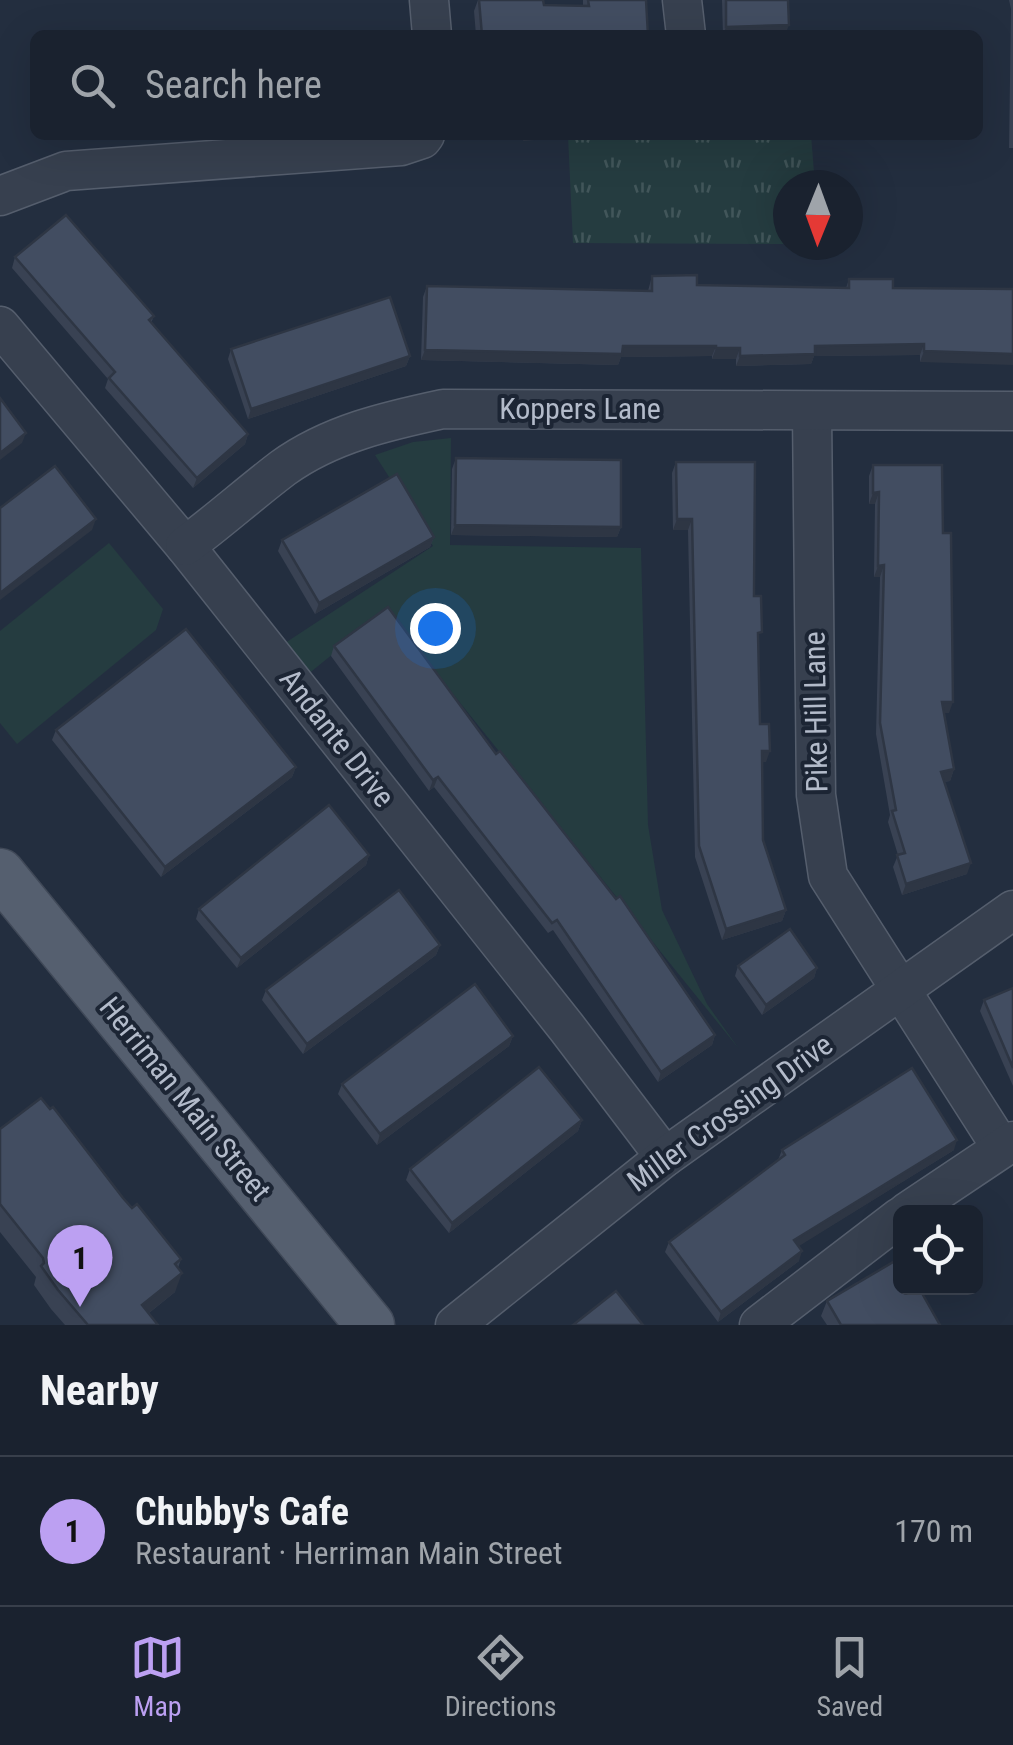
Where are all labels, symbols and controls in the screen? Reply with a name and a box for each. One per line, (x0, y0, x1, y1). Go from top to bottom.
search box (30, 30, 983, 140)
icon: search (65, 58, 120, 113)
text: Search here (145, 63, 322, 107)
north arrow (773, 170, 863, 260)
street label: Koppers Lane (499, 391, 661, 426)
your location (410, 603, 461, 654)
street label: Pike Hill Lane (797, 631, 834, 793)
street label: Andante Drive (273, 662, 402, 814)
street label: Herriman Main Street (93, 990, 278, 1208)
street label: Miller Crossing Drive (620, 1027, 839, 1199)
map controls (893, 1205, 983, 1295)
button: locate (893, 1205, 983, 1295)
pin: 1 (48, 1224, 112, 1307)
text: Nearby (40, 1366, 159, 1415)
text: Chubby's Cafe (135, 1490, 349, 1534)
text: 1 (64, 1512, 81, 1550)
text: 170 m (894, 1512, 973, 1550)
text: Restaurant · Herriman Main Street (135, 1534, 562, 1572)
tab: Map (130, 1630, 185, 1723)
tab: Directions (445, 1630, 557, 1723)
tab: Saved (816, 1630, 883, 1723)

